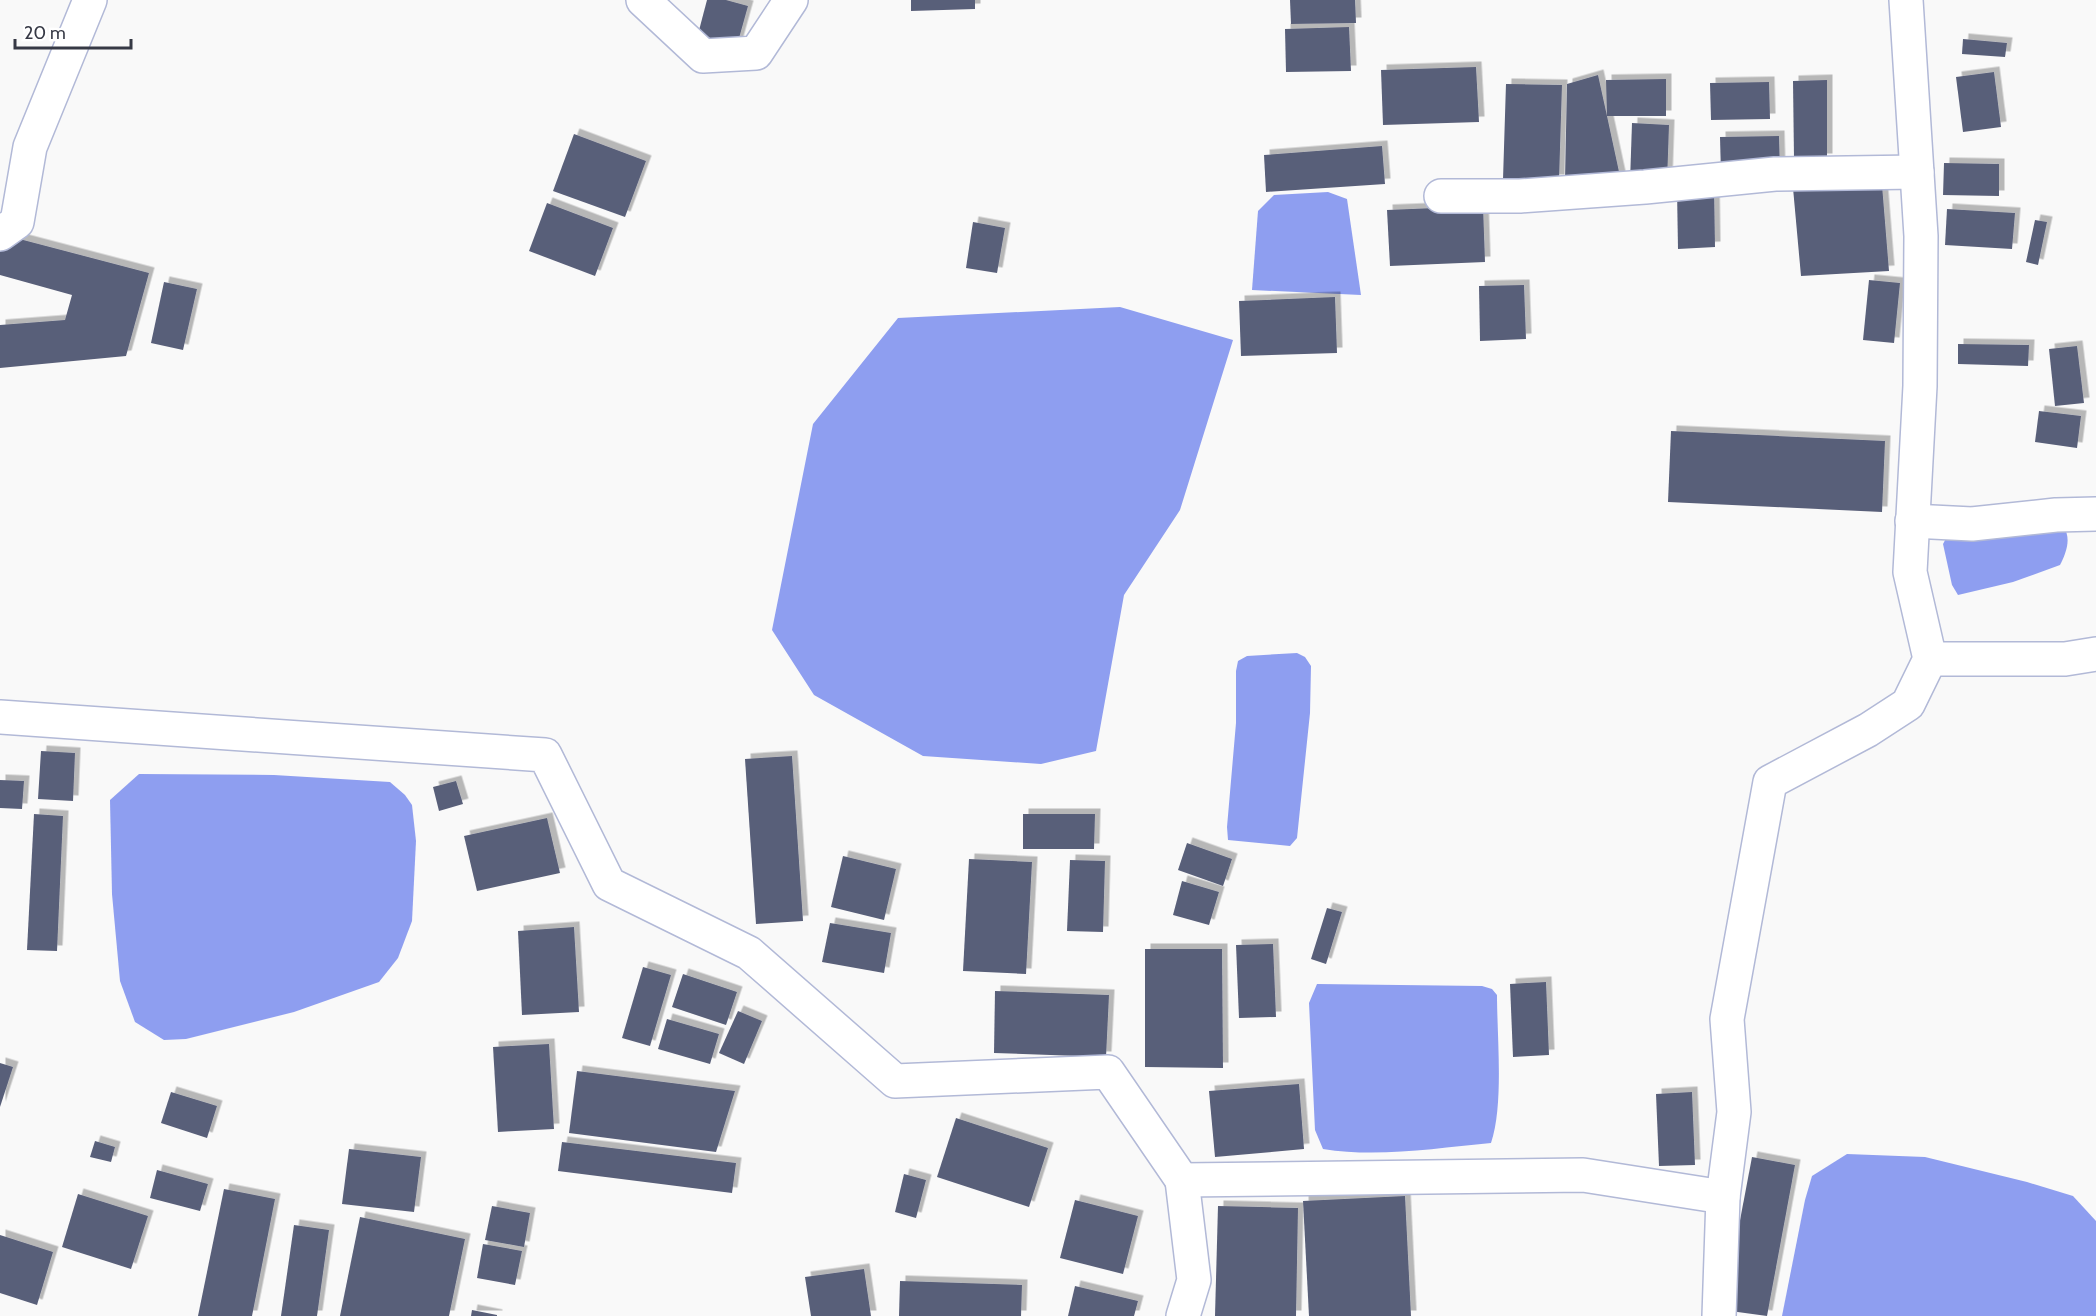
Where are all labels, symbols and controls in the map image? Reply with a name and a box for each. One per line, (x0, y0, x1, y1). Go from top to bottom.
scale bar (15, 12, 130, 50)
text: 20 m (24, 22, 66, 44)

